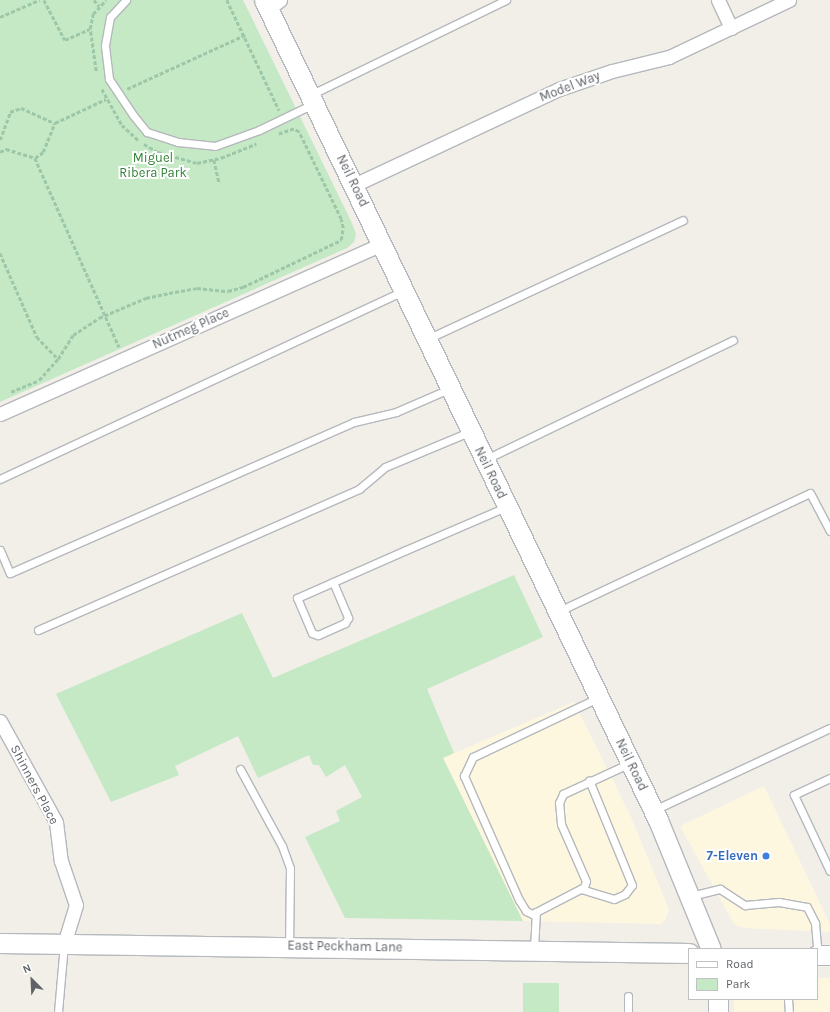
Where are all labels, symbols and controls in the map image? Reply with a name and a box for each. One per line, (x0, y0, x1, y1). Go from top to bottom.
street label: Model Way (538, 68, 602, 106)
park label: Miguel Ribera Park (119, 151, 187, 182)
street label: Neil Road (333, 152, 371, 210)
street label: Nutmeg Place (150, 305, 232, 353)
street label: Neil Road (471, 444, 509, 502)
street label: Neil Road (612, 736, 650, 794)
street label: Shinners Place (6, 743, 62, 827)
place label: 7-Eleven (706, 848, 758, 864)
marker: 7-Eleven (761, 851, 771, 861)
street label: East Peckham Lane (287, 938, 403, 956)
legend (688, 948, 818, 1000)
text: Road (726, 957, 754, 971)
north arrow (12, 960, 52, 1000)
text: N (21, 961, 33, 976)
text: Park (726, 977, 750, 991)

